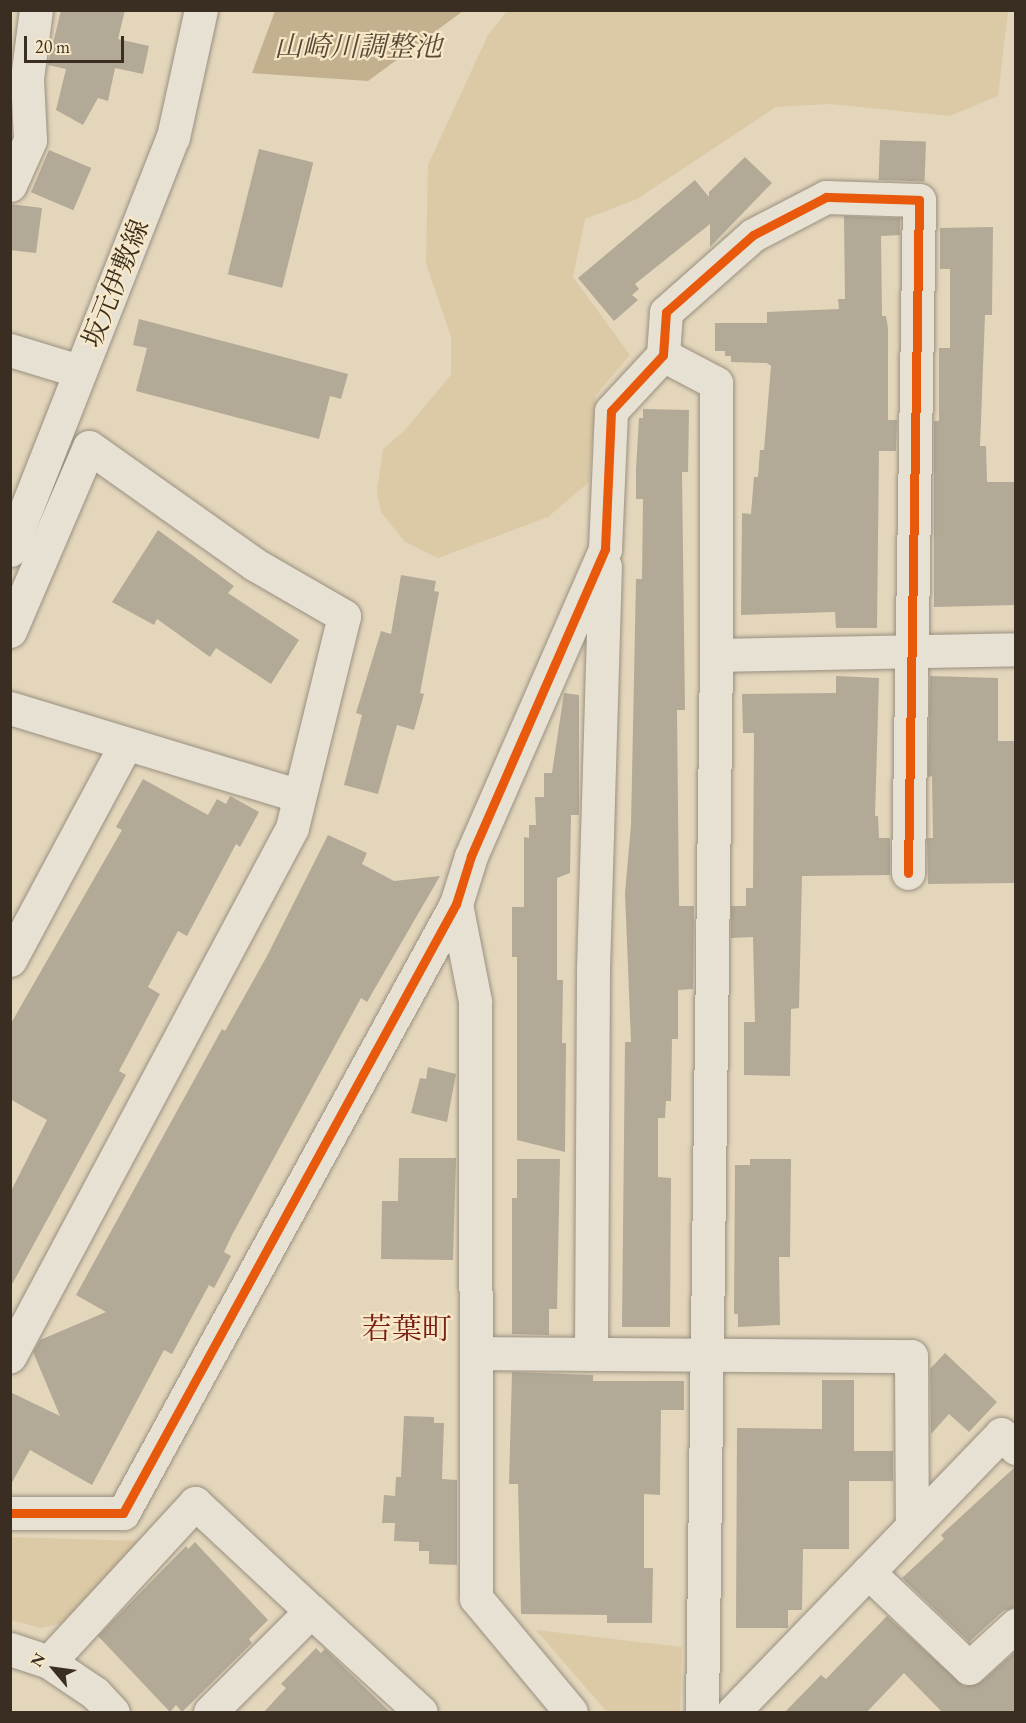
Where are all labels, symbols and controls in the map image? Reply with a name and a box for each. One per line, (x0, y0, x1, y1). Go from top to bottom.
scale bar (27, 24, 128, 62)
water label: 山崎川調整池 (274, 29, 442, 63)
text: 20 m (35, 35, 70, 58)
street label: 坂元伊敷線 (75, 214, 155, 352)
district label: 若葉町 (362, 1311, 452, 1347)
north arrow (24, 1639, 84, 1699)
text: N (25, 1649, 50, 1671)

